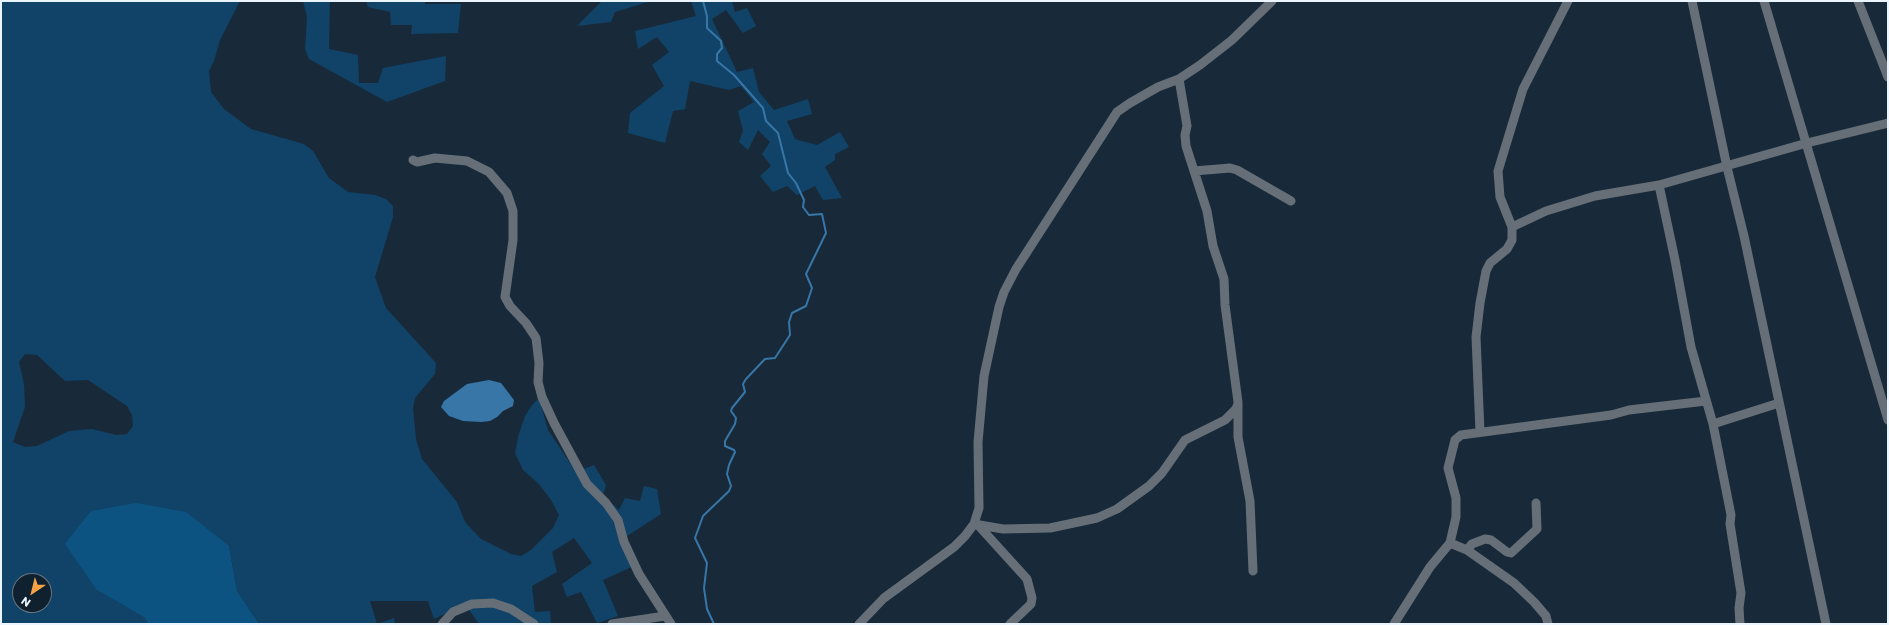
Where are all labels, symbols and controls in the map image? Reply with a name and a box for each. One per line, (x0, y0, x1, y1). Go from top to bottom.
north arrow (12, 573, 52, 613)
text: N (18, 593, 34, 611)

